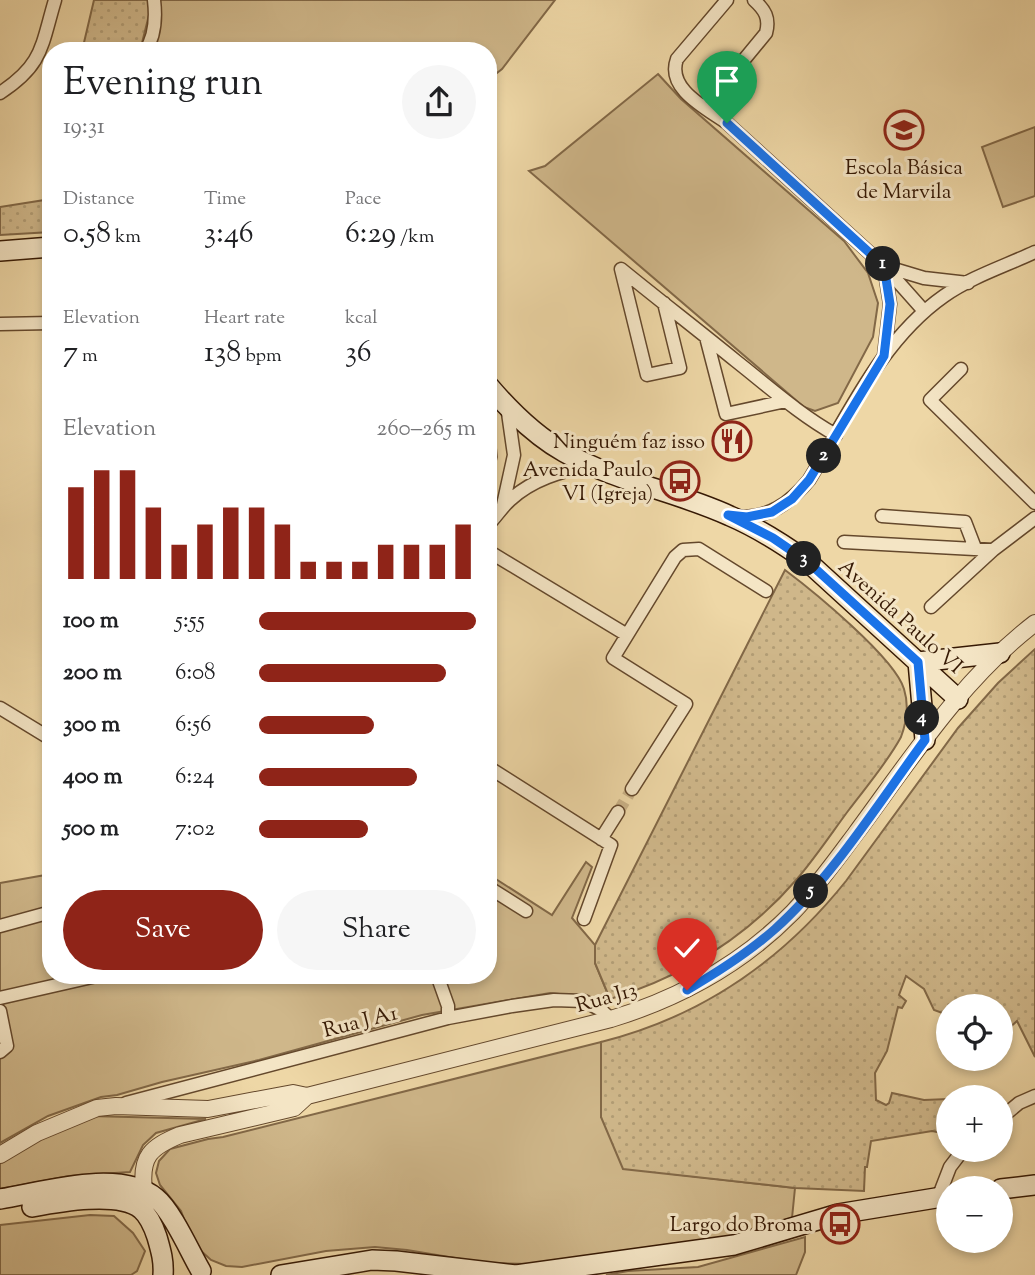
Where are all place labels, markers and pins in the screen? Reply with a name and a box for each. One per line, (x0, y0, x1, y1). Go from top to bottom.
pin (697, 51, 757, 123)
school or university icon: Escola Básica de Marvila (883, 109, 925, 151)
place label: Escola Básica de Marvila (845, 154, 963, 208)
pin: 1 (866, 246, 900, 282)
restaurant icon: Ninguém faz isso (711, 420, 753, 462)
place label: Ninguém faz isso (553, 428, 705, 458)
pin: 2 (806, 438, 842, 474)
place label: Avenida Paulo VI (Igreja) (522, 456, 653, 510)
bus stop icon: Avenida Paulo VI (Igreja) (659, 460, 701, 502)
pin: 3 (786, 542, 822, 576)
pin: 4 (904, 700, 940, 736)
pin: 5 (794, 874, 828, 908)
pin (657, 918, 717, 990)
bus stop icon: Largo do Broma (819, 1203, 861, 1245)
place label: Largo do Broma (670, 1211, 813, 1241)

